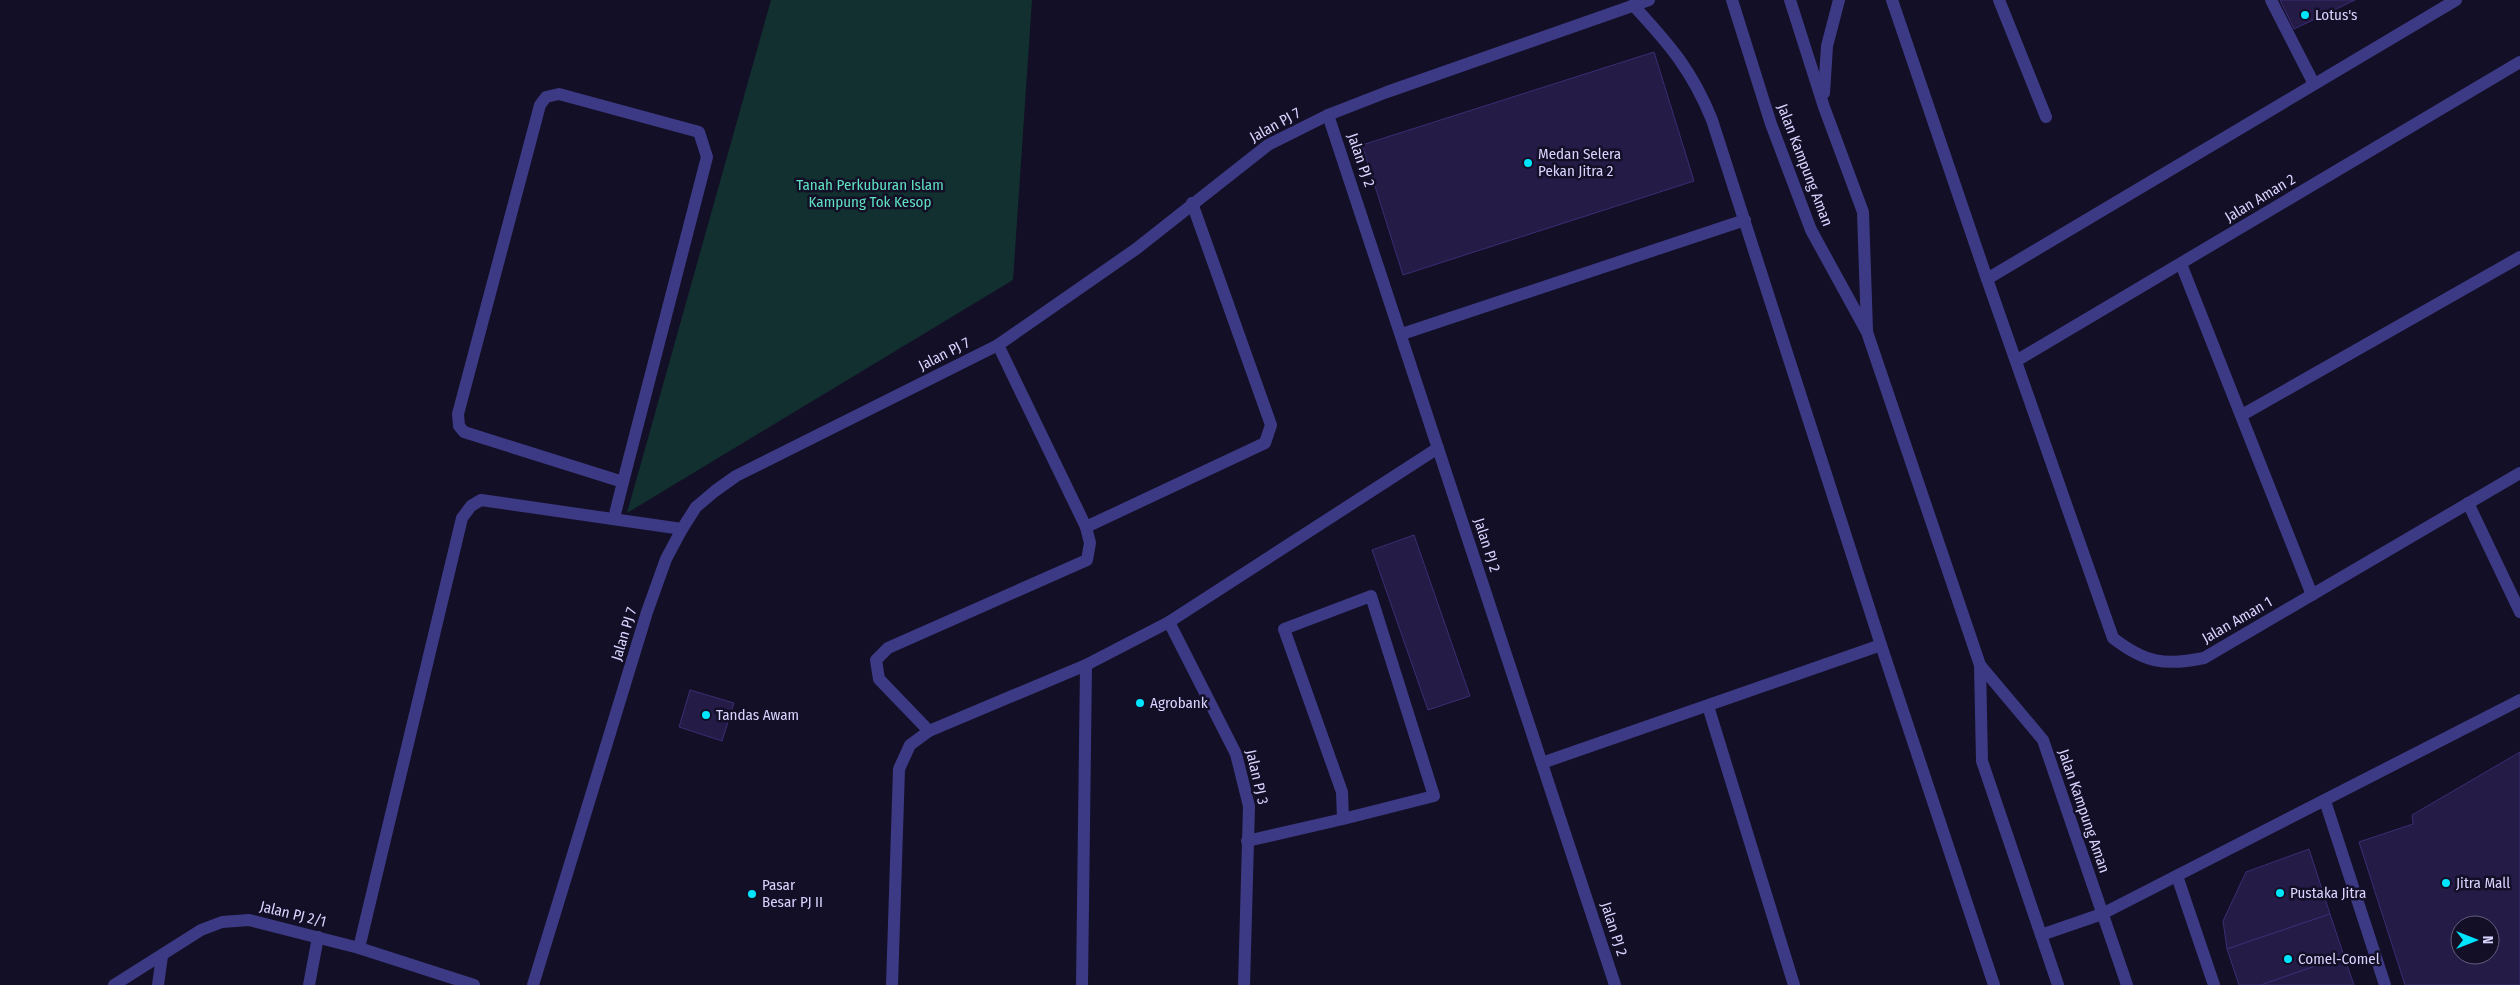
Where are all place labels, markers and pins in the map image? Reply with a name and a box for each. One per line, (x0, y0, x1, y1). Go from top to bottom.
place label: Lotus's (2315, 6, 2357, 24)
marker: Lotus's (2299, 9, 2311, 21)
place label: Medan Selera Pekan Jitra 2 (1538, 145, 1621, 180)
marker: Medan Selera Pekan Jitra 2 (1522, 157, 1534, 169)
place label: Agrobank (1150, 694, 1208, 712)
marker: Agrobank (1134, 697, 1146, 709)
place label: Tandas Awam (716, 706, 799, 724)
marker: Tandas Awam (700, 709, 712, 721)
place label: Jitra Mall (2456, 874, 2510, 892)
place label: Pasar Besar PJ II (762, 876, 823, 911)
marker: Jitra Mall (2440, 877, 2452, 889)
place label: Pustaka Jitra (2290, 884, 2366, 902)
marker: Pustaka Jitra (2274, 887, 2286, 899)
marker: Pasar Besar PJ II (746, 888, 758, 900)
place label: Comel-Comel (2298, 950, 2380, 968)
marker: Comel-Comel (2282, 953, 2294, 965)

